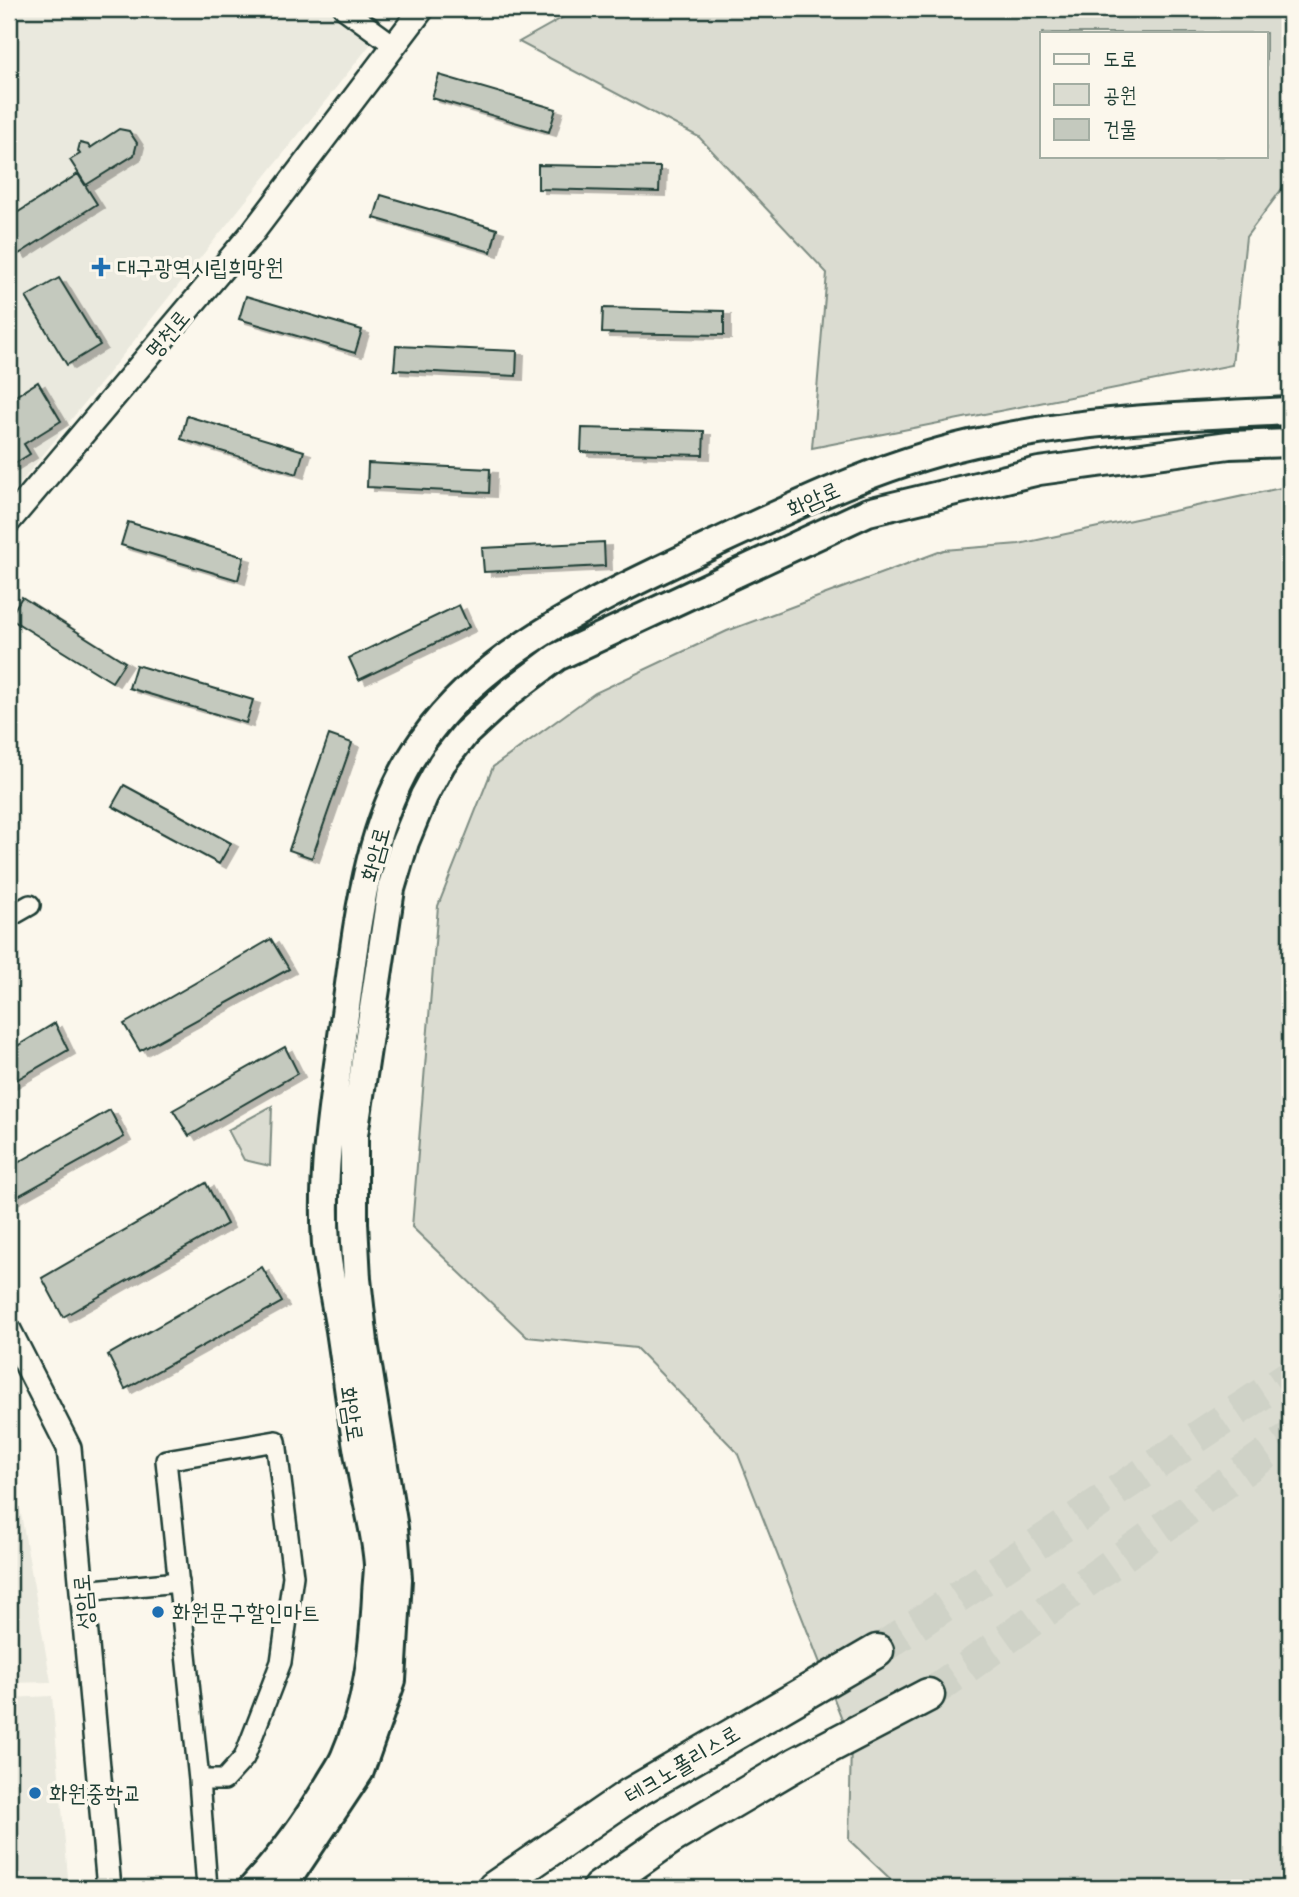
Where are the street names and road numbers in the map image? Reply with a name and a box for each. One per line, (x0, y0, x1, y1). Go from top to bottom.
street label: 명천로 (138, 304, 199, 367)
street label: 화암로 (782, 475, 846, 528)
street label: 화암로 (354, 824, 401, 886)
street label: 화암로 (329, 1384, 370, 1444)
street label: 성암로 (67, 1573, 104, 1631)
street label: 테크노폴리스로 (619, 1719, 747, 1814)

